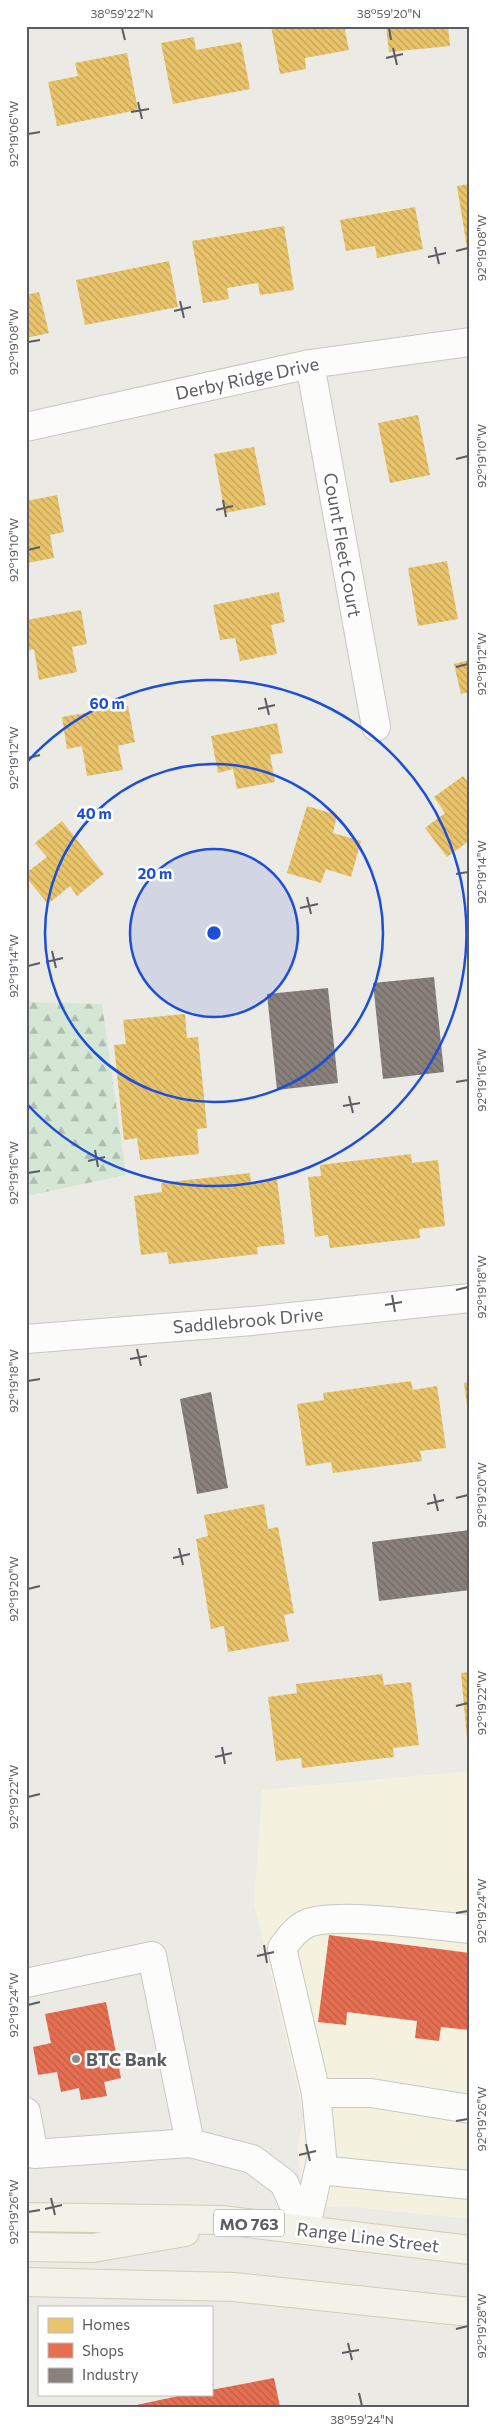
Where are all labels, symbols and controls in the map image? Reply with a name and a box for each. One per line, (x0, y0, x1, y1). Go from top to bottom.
text: 38°59'22"N (90, 6, 154, 20)
text: 38°59'20"N (357, 6, 421, 20)
text: 92°19'06"W (6, 101, 20, 167)
text: 92°19'08"W (474, 215, 488, 281)
text: 92°19'08"W (6, 309, 20, 375)
street label: Derby Ridge Drive (173, 352, 321, 404)
text: 92°19'10"W (474, 424, 488, 488)
street label: Count Fleet Court (319, 471, 367, 619)
text: 92°19'10"W (6, 518, 20, 582)
text: 92°19'12"W (474, 633, 488, 695)
text: 60 m (89, 694, 125, 712)
text: 92°19'12"W (6, 727, 20, 789)
text: 40 m (76, 804, 112, 822)
text: 92°19'14"W (474, 840, 488, 904)
text: 20 m (138, 864, 172, 882)
centre of rings (205, 924, 223, 942)
text: 92°19'14"W (6, 934, 20, 998)
text: 92°19'16"W (474, 1048, 488, 1112)
text: 92°19'16"W (6, 1141, 20, 1205)
text: 92°19'18"W (474, 1255, 488, 1319)
street label: Saddlebrook Drive (172, 1302, 324, 1338)
text: 92°19'18"W (6, 1349, 20, 1413)
text: 92°19'20"W (474, 1462, 488, 1528)
text: 92°19'20"W (6, 1556, 20, 1622)
text: 92°19'22"W (474, 1671, 488, 1735)
text: 92°19'22"W (6, 1765, 20, 1829)
text: 92°19'24"W (474, 1879, 488, 1943)
text: 92°19'24"W (6, 1973, 20, 2037)
place label: BTC Bank (86, 2048, 168, 2070)
marker: BTC Bank (70, 2053, 82, 2065)
text: 92°19'26"W (474, 2086, 488, 2152)
text: 92°19'26"W (6, 2179, 20, 2245)
road number: MO 763 (214, 2210, 284, 2236)
street label: Range Line Street (296, 2217, 440, 2257)
text: 92°19'28"W (474, 2293, 488, 2359)
legend (38, 2306, 212, 2396)
text: Homes (82, 2315, 130, 2333)
text: Shops (82, 2341, 124, 2359)
text: Industry (82, 2365, 139, 2383)
text: 38°59'24"N (330, 2412, 394, 2426)

